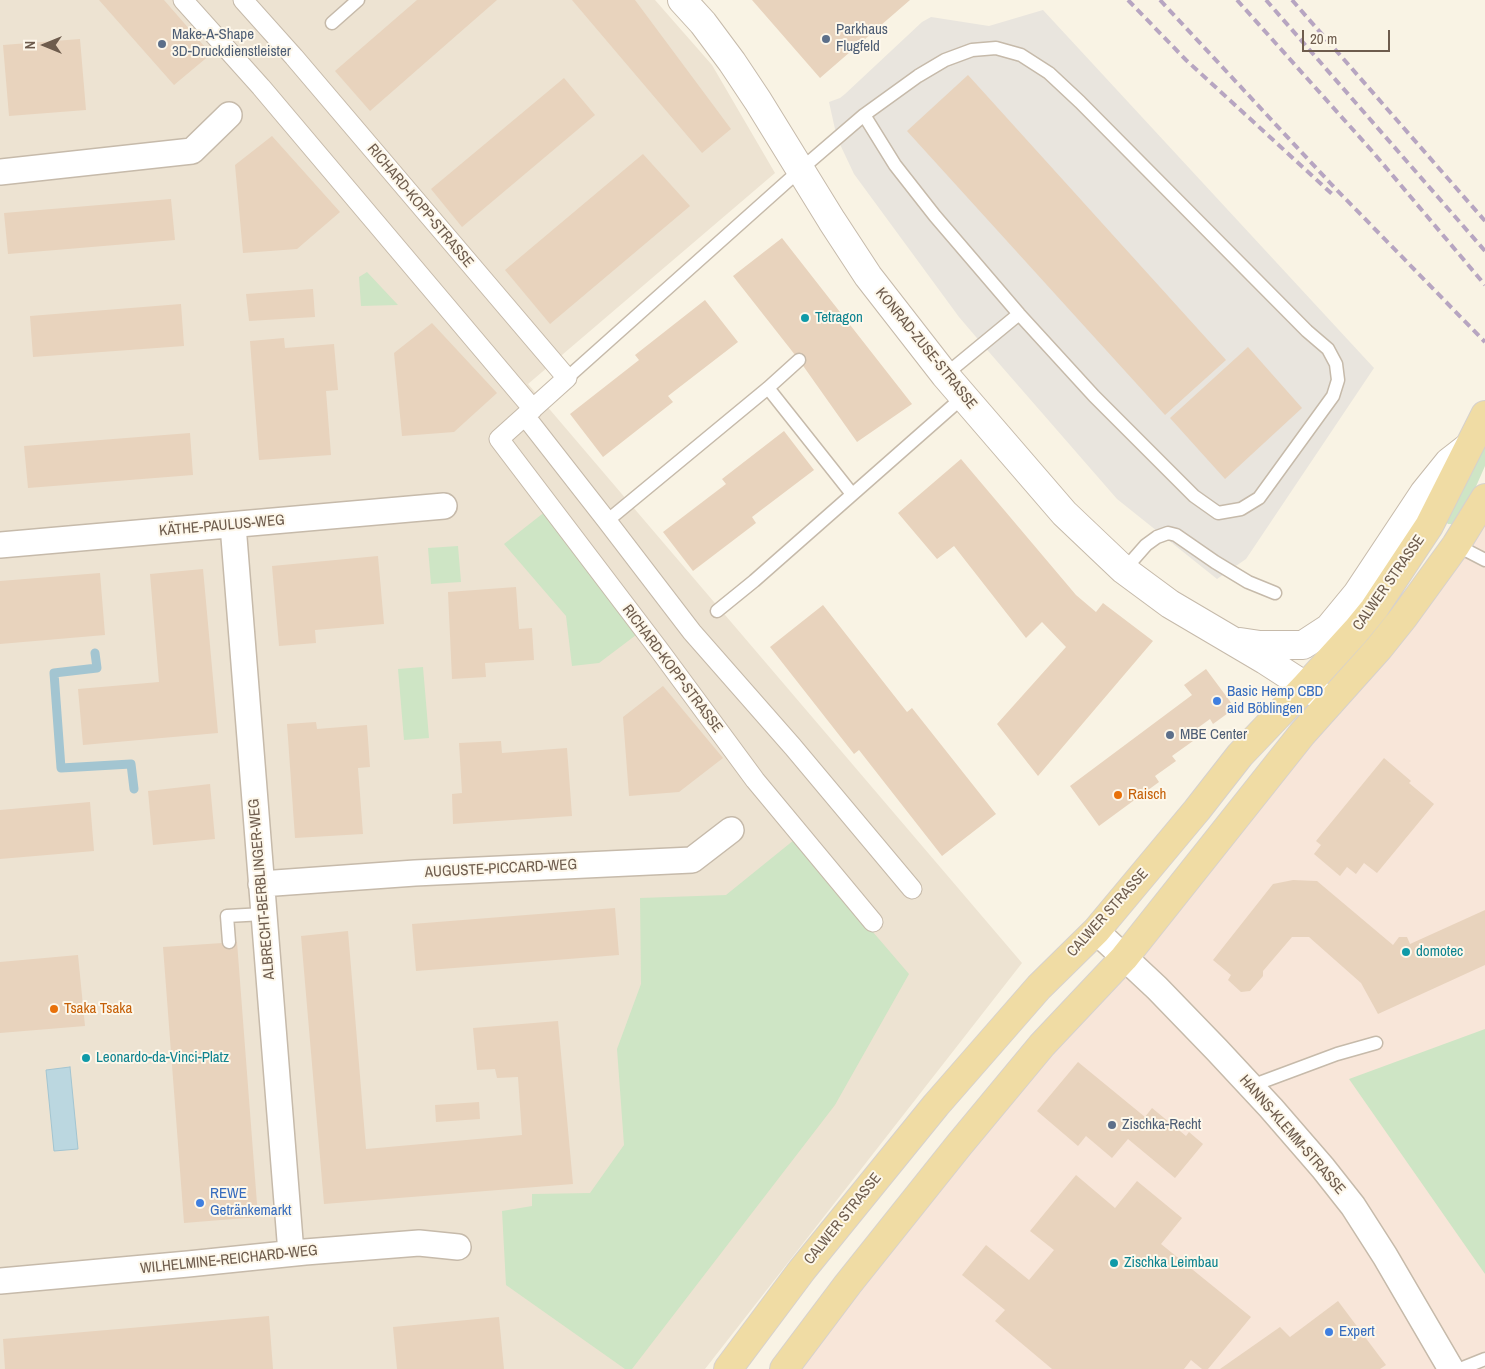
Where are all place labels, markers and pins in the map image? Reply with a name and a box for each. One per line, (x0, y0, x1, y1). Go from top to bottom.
place label: Parkhaus Flugfeld (836, 21, 888, 56)
place label: Make-A-Shape 3D-Druckdienstleister (172, 26, 291, 61)
marker: Parkhaus Flugfeld (820, 33, 832, 45)
marker: Make-A-Shape 3D-Druckdienstleister (156, 38, 168, 50)
place label: Tetragon (815, 309, 863, 327)
marker: Tetragon (799, 312, 811, 324)
place label: Basic Hemp CBD aid Böblingen (1227, 683, 1323, 718)
marker: Basic Hemp CBD aid Böblingen (1211, 695, 1223, 707)
place label: MBE Center (1180, 726, 1247, 744)
marker: MBE Center (1164, 729, 1176, 741)
place label: Raisch (1128, 786, 1166, 804)
marker: Raisch (1112, 789, 1124, 801)
place label: domotec (1416, 943, 1463, 961)
marker: domotec (1400, 946, 1412, 958)
place label: Tsaka Tsaka (64, 1000, 132, 1018)
marker: Tsaka Tsaka (48, 1003, 60, 1015)
place label: Leonardo-da-Vinci-Platz (96, 1049, 229, 1067)
marker: Leonardo-da-Vinci-Platz (80, 1052, 92, 1064)
place label: Zischka-Recht (1122, 1116, 1201, 1134)
marker: Zischka-Recht (1106, 1119, 1118, 1131)
place label: REWE Getränkemarkt (210, 1185, 291, 1220)
marker: REWE Getränkemarkt (194, 1197, 206, 1209)
place label: Zischka Leimbau (1124, 1254, 1218, 1272)
marker: Zischka Leimbau (1108, 1257, 1120, 1269)
place label: Expert (1339, 1323, 1375, 1341)
marker: Expert (1323, 1326, 1335, 1338)

